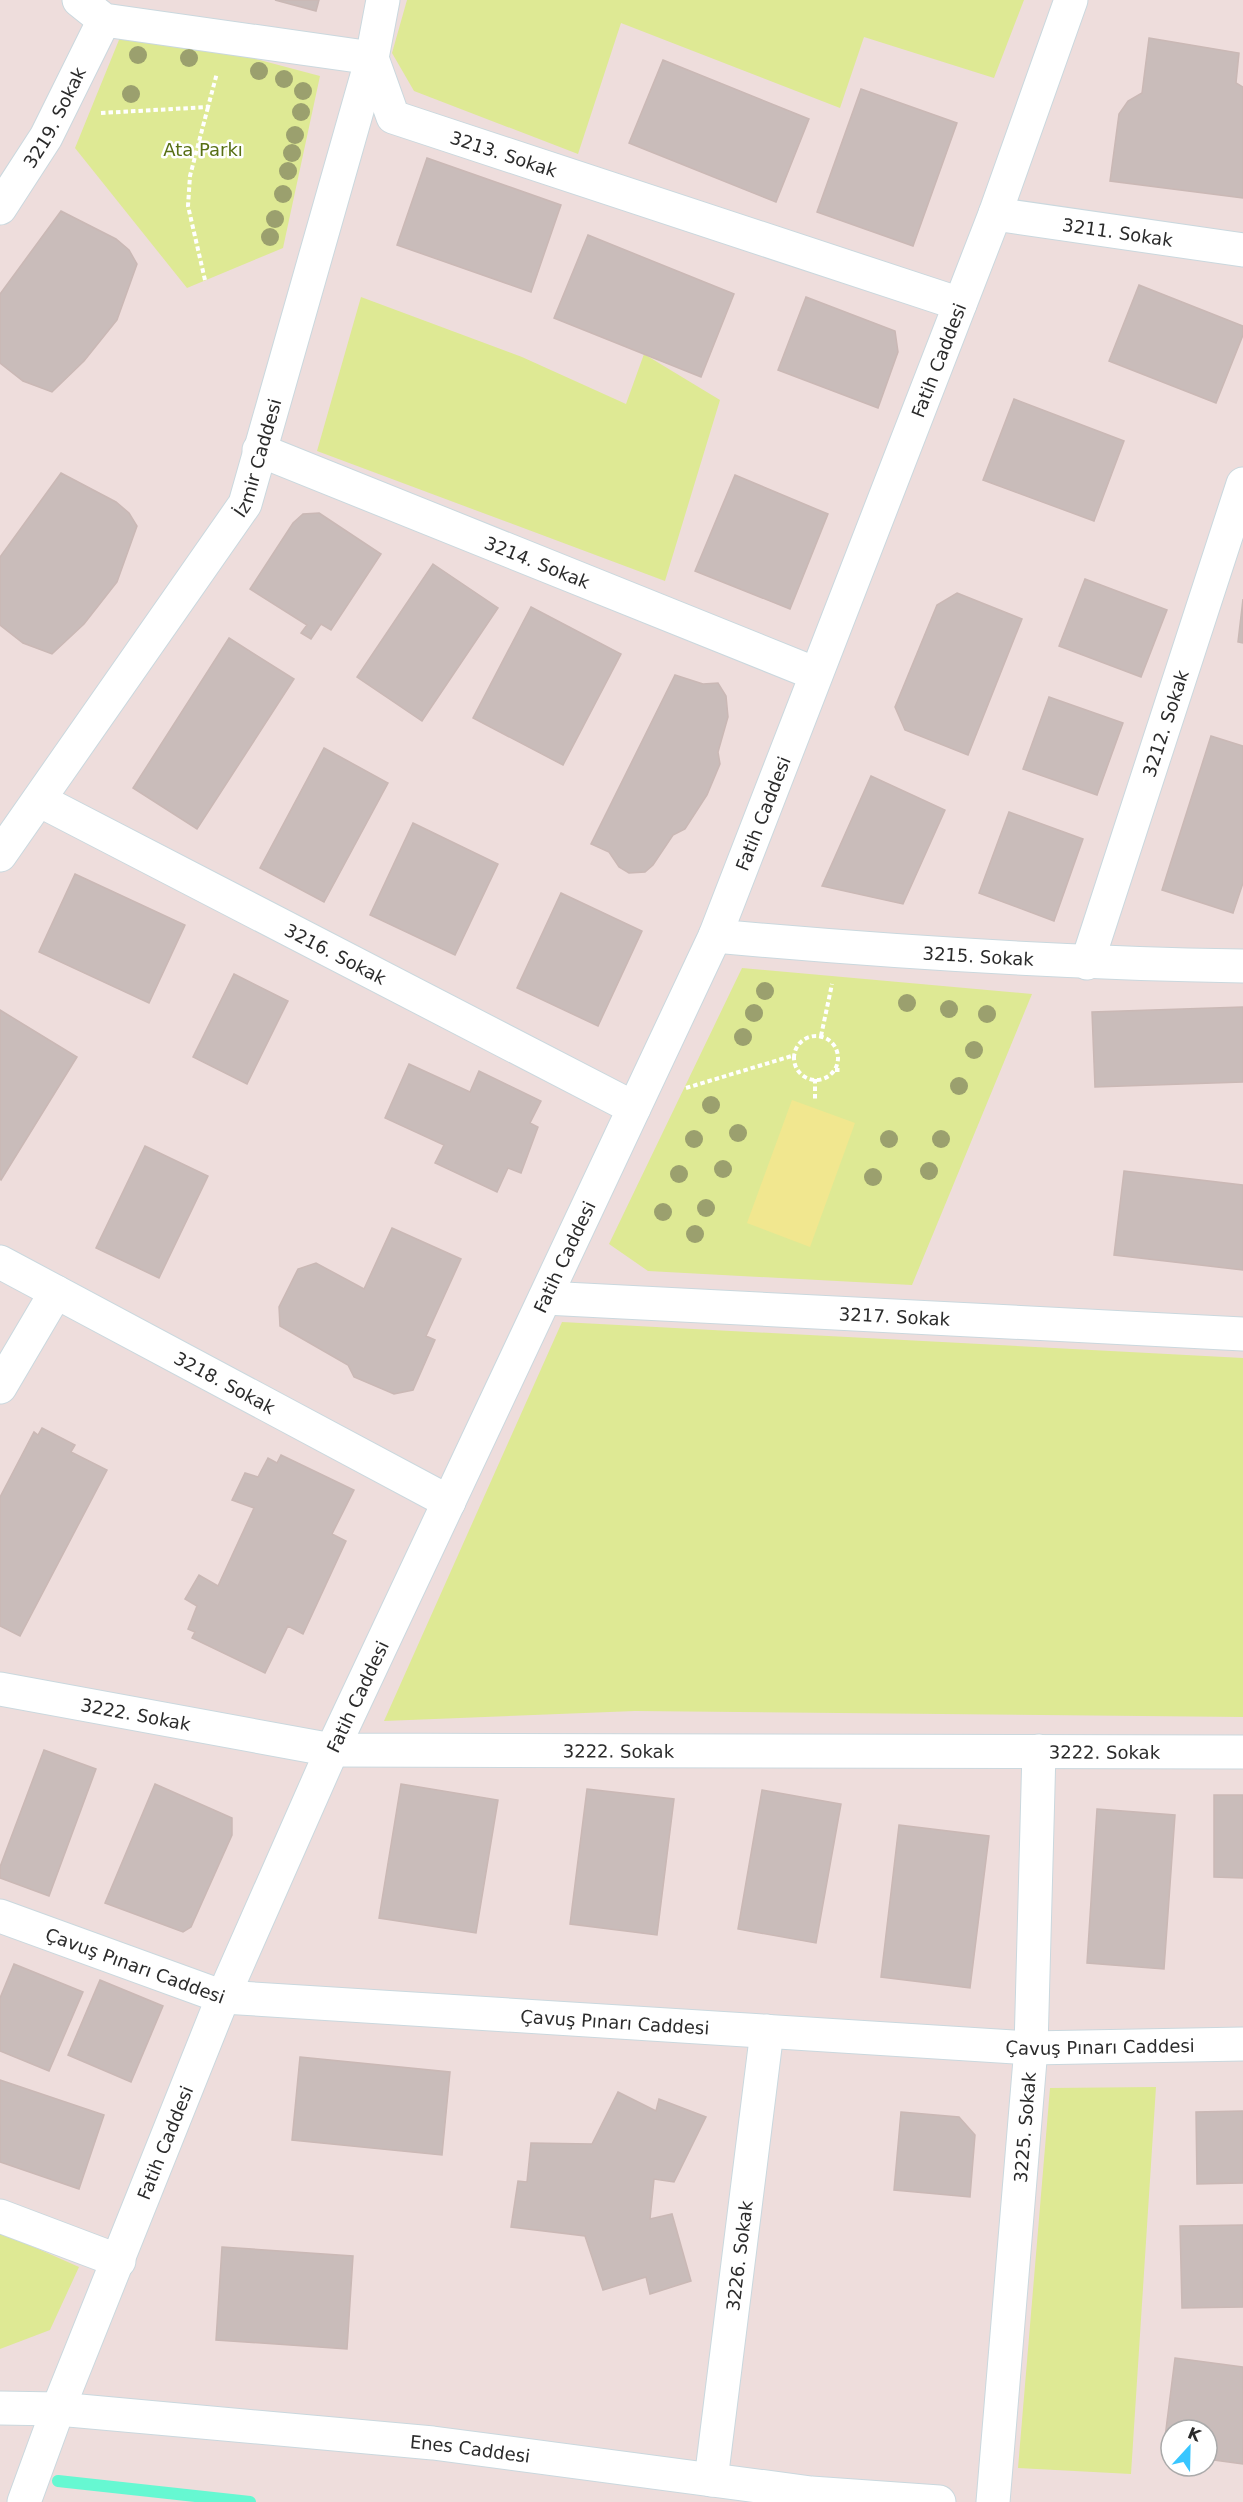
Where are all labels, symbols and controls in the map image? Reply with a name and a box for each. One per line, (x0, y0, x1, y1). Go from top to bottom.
street label: 3219. Sokak (19, 63, 90, 171)
street label: 3213. Sokak (448, 126, 560, 181)
park label: Ata Parkı (163, 139, 243, 160)
street label: 3211. Sokak (1061, 213, 1175, 250)
street label: Fatih Caddesi (907, 300, 970, 420)
street label: İzmir Caddesi (229, 396, 285, 521)
street label: 3214. Sokak (482, 531, 593, 593)
street label: 3212. Sokak (1138, 667, 1192, 780)
street label: Fatih Caddesi (731, 753, 794, 873)
street label: 3216. Sokak (281, 919, 390, 989)
street label: 3215. Sokak (922, 942, 1035, 969)
street label: Fatih Caddesi (529, 1198, 599, 1316)
street label: 3217. Sokak (838, 1303, 951, 1329)
street label: 3218. Sokak (171, 1347, 279, 1418)
street label: Fatih Caddesi (322, 1637, 392, 1756)
street label: 3222. Sokak (79, 1694, 193, 1734)
street label: 3222. Sokak (563, 1740, 675, 1761)
street label: 3222. Sokak (1049, 1741, 1161, 1762)
street label: Çavuş Pınarı Caddesi (43, 1923, 228, 2007)
street label: Çavuş Pınarı Caddesi (520, 2005, 710, 2038)
street label: Çavuş Pınarı Caddesi (1005, 2034, 1195, 2059)
street label: 3225. Sokak (1009, 2070, 1040, 2184)
street label: Fatih Caddesi (132, 2083, 197, 2203)
street label: 3226. Sokak (722, 2199, 756, 2312)
north arrow (1159, 2418, 1219, 2478)
text: K (1185, 2423, 1204, 2446)
street label: Enes Caddesi (409, 2430, 531, 2466)

